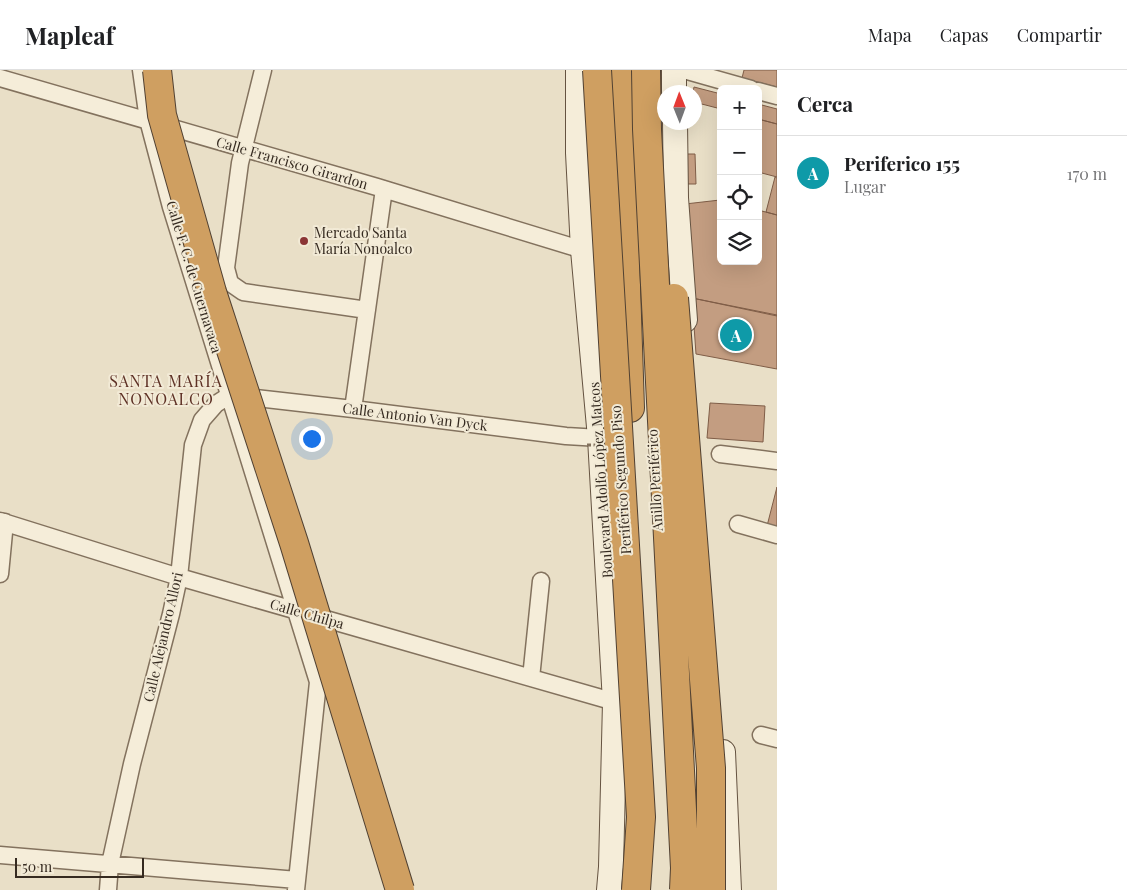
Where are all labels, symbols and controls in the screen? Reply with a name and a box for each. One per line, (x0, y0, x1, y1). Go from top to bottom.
text: Mapleaf (25, 19, 114, 51)
text: Mapa (868, 23, 912, 47)
text: Capas (940, 23, 989, 47)
text: Compartir (1017, 23, 1102, 47)
north arrow (657, 85, 702, 130)
map controls (717, 85, 762, 265)
button: + (717, 85, 762, 130)
text: Cerca (797, 89, 853, 117)
button: − (717, 130, 762, 175)
street label: Calle Francisco Girardon (214, 132, 371, 193)
text: Periferico 155 (844, 150, 960, 176)
text: A (808, 163, 818, 184)
text: 170 m (1067, 163, 1107, 184)
button: locate (717, 175, 762, 220)
text: Lugar (844, 176, 886, 197)
street label: Calle F. C. de Cuernavaca (162, 198, 227, 355)
button: layers (717, 220, 762, 265)
place label: Mercado Santa María Nonoalco (314, 223, 413, 258)
marker: Mercado Santa María Nonoalco (298, 235, 310, 247)
pin: A (720, 316, 752, 354)
district label: SANTA MARÍA NONOALCO (109, 370, 223, 409)
street label: Boulevard Adolfo López Mateos (584, 381, 617, 579)
street label: Calle Antonio Van Dyck (342, 398, 489, 435)
street label: Periférico Segundo Piso (606, 405, 635, 555)
your location (299, 426, 325, 452)
street label: Anillo Periférico (642, 428, 667, 532)
street label: Calle Alejandro Allori (138, 570, 187, 704)
street label: Calle Chilpa (268, 594, 346, 633)
scale bar (15, 855, 144, 878)
text: 50 m (22, 857, 52, 876)

